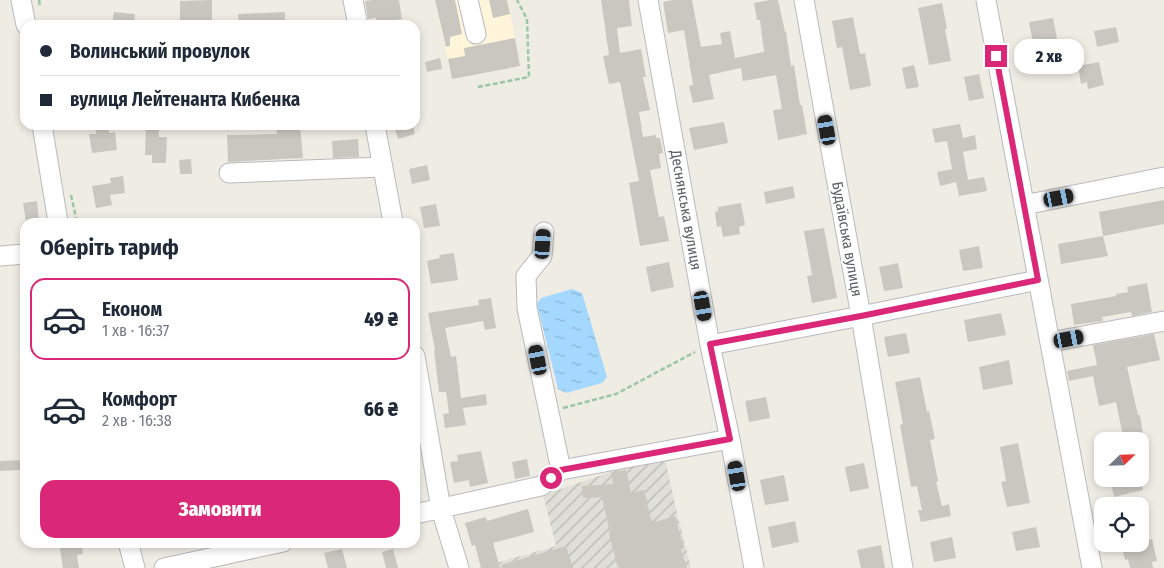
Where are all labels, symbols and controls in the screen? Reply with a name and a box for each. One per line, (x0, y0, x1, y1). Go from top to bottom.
callout: 2 хв (1014, 38, 1084, 74)
text: Волинський провулок (70, 40, 250, 63)
route end (985, 45, 1007, 67)
text: 2 хв (1036, 47, 1062, 66)
text: вулиця Лейтенанта Кибенка (70, 88, 300, 111)
car (817, 114, 836, 146)
street label: Деснянська вулиця (666, 148, 705, 271)
street label: Будаївська вулиця (828, 180, 866, 298)
car (1042, 188, 1075, 208)
car (534, 229, 551, 259)
text: Оберіть тариф (40, 234, 179, 261)
car (693, 290, 712, 322)
icon: car (42, 297, 87, 342)
text: Економ (102, 298, 162, 321)
text: 49 ₴ (364, 308, 398, 331)
text: 1 хв · 16:37 (102, 321, 169, 340)
car (1052, 329, 1085, 349)
car (527, 344, 548, 376)
icon: car (42, 387, 87, 432)
text: Комфорт (102, 388, 177, 411)
text: 66 ₴ (364, 398, 398, 421)
text: 2 хв · 16:38 (102, 411, 172, 430)
north arrow (1094, 432, 1149, 488)
map controls (1094, 432, 1149, 552)
car (727, 460, 746, 492)
route start (540, 467, 562, 489)
button: Замовити (40, 480, 400, 538)
button: locate (1094, 497, 1149, 552)

